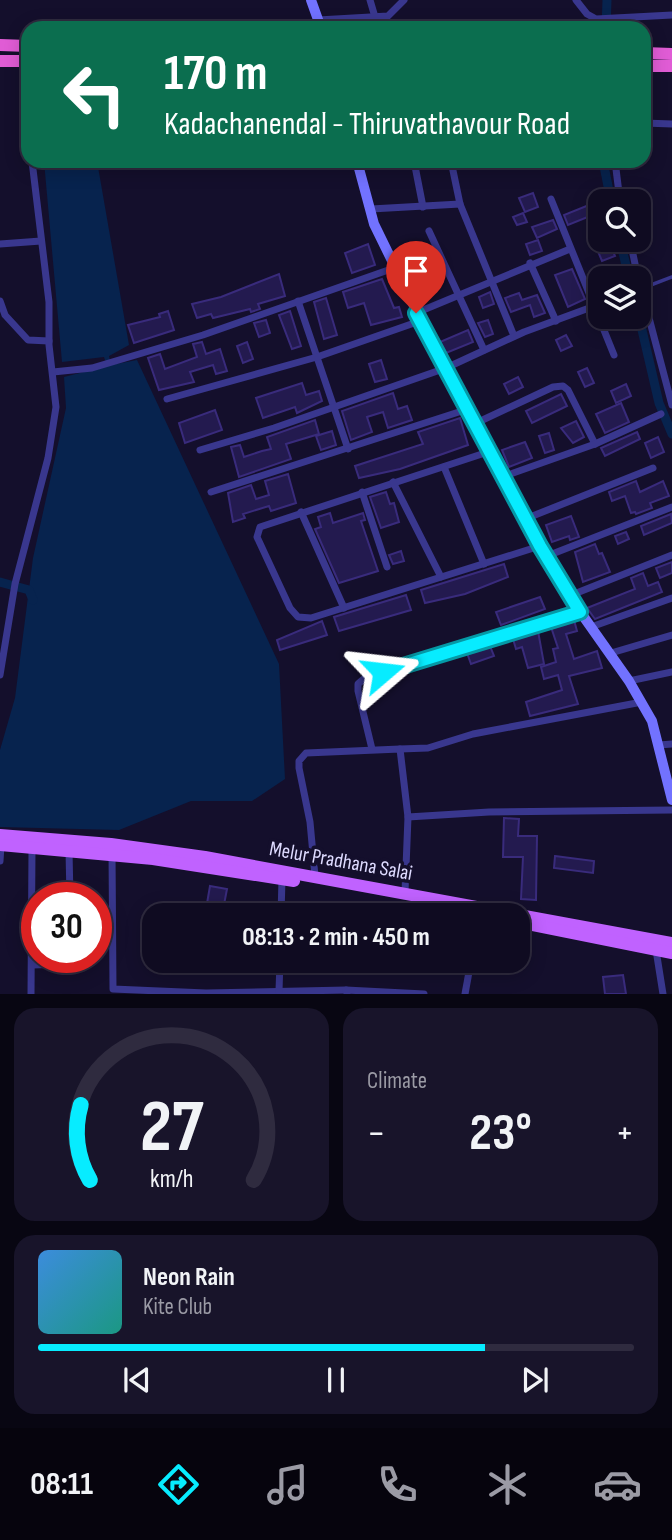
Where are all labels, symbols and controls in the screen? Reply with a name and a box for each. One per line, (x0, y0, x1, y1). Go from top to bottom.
text: 170 m (164, 45, 268, 104)
icon: left (49, 49, 140, 140)
text: Kadachanendal - Thiruvathavour Road (164, 105, 570, 144)
map controls (588, 189, 651, 329)
button: search (588, 189, 651, 252)
pin (386, 241, 446, 313)
icon: arrive (397, 252, 435, 290)
button: layers (588, 266, 651, 329)
position arrow (346, 635, 420, 709)
street label: Melur Pradhana Salai (268, 836, 414, 886)
speed limit sign: 30 (21, 882, 112, 973)
text: 08:13 · 2 min · 450 m (242, 922, 430, 953)
text: Climate (367, 1067, 427, 1095)
text: 27 (140, 1085, 204, 1173)
text: 23° (469, 1102, 532, 1165)
text: − (367, 1111, 386, 1156)
text: + (615, 1111, 634, 1156)
text: km/h (150, 1164, 193, 1195)
text: Neon Rain (143, 1262, 235, 1293)
text: Kite Club (143, 1293, 212, 1321)
icon: previous (118, 1361, 156, 1399)
icon: pause (317, 1361, 355, 1399)
icon: next (516, 1361, 554, 1399)
icon: directions (154, 1460, 203, 1509)
icon: music (263, 1460, 312, 1509)
icon: phone (373, 1460, 422, 1509)
icon: climate (483, 1460, 532, 1509)
icon: car (593, 1460, 642, 1509)
text: 08:11 (30, 1465, 93, 1504)

